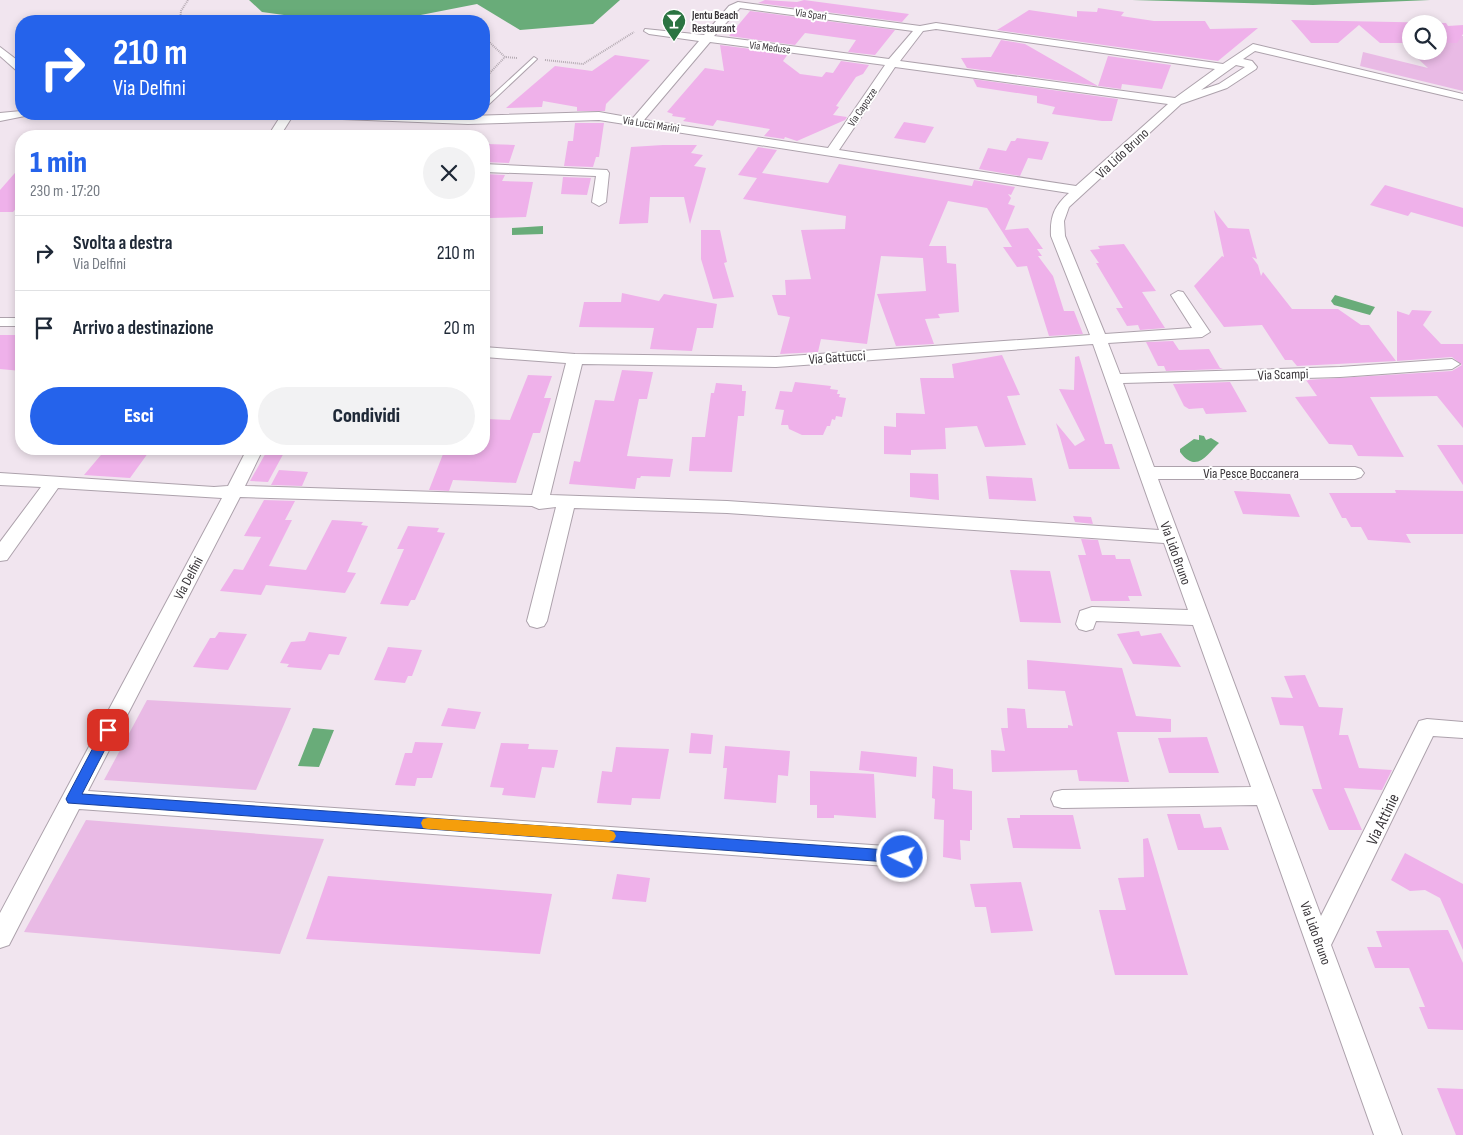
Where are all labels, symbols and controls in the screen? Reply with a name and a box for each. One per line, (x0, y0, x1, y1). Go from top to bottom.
street label: Via Spari (794, 6, 828, 23)
bar icon: Jentu Beach Restaurant (661, 8, 687, 42)
place label: Jentu Beach Restaurant (691, 9, 738, 35)
map controls (1402, 15, 1447, 60)
button: search (1402, 15, 1447, 60)
text: 210 m (113, 32, 187, 75)
icon: right (30, 35, 95, 100)
street label: Via Meduse (749, 39, 791, 56)
text: Via Delfini (113, 75, 186, 102)
street label: Via Capozze (845, 86, 880, 129)
street label: Via Lucci Marini (622, 114, 680, 135)
street label: Via Lido Bruno (1092, 124, 1152, 182)
text: 1 min (30, 145, 87, 181)
button: close (423, 147, 475, 199)
text: 230 m · 17:20 (30, 182, 100, 201)
text: Svolta a destra (73, 232, 173, 255)
icon: right (30, 239, 58, 267)
text: 210 m (437, 242, 475, 265)
text: Via Delfini (73, 255, 126, 274)
icon: arrive (30, 314, 58, 342)
text: Arrivo a destinazione (73, 317, 214, 340)
text: 20 m (443, 317, 475, 340)
street label: Via Gattucci (808, 347, 866, 368)
street label: Via Scampi (1257, 365, 1309, 384)
button: Esci (30, 387, 248, 445)
button: Condividi (258, 387, 475, 445)
street label: Via Pesce Boccanera (1203, 465, 1299, 482)
street label: Via Lido Bruno (1156, 519, 1195, 587)
street label: Via Delfini (170, 554, 207, 603)
pin (87, 709, 129, 751)
icon: arrive (94, 716, 122, 744)
street label: Via Attinie (1363, 791, 1404, 848)
position arrow (875, 830, 927, 882)
street label: Via Lido Bruno (1296, 899, 1335, 967)

